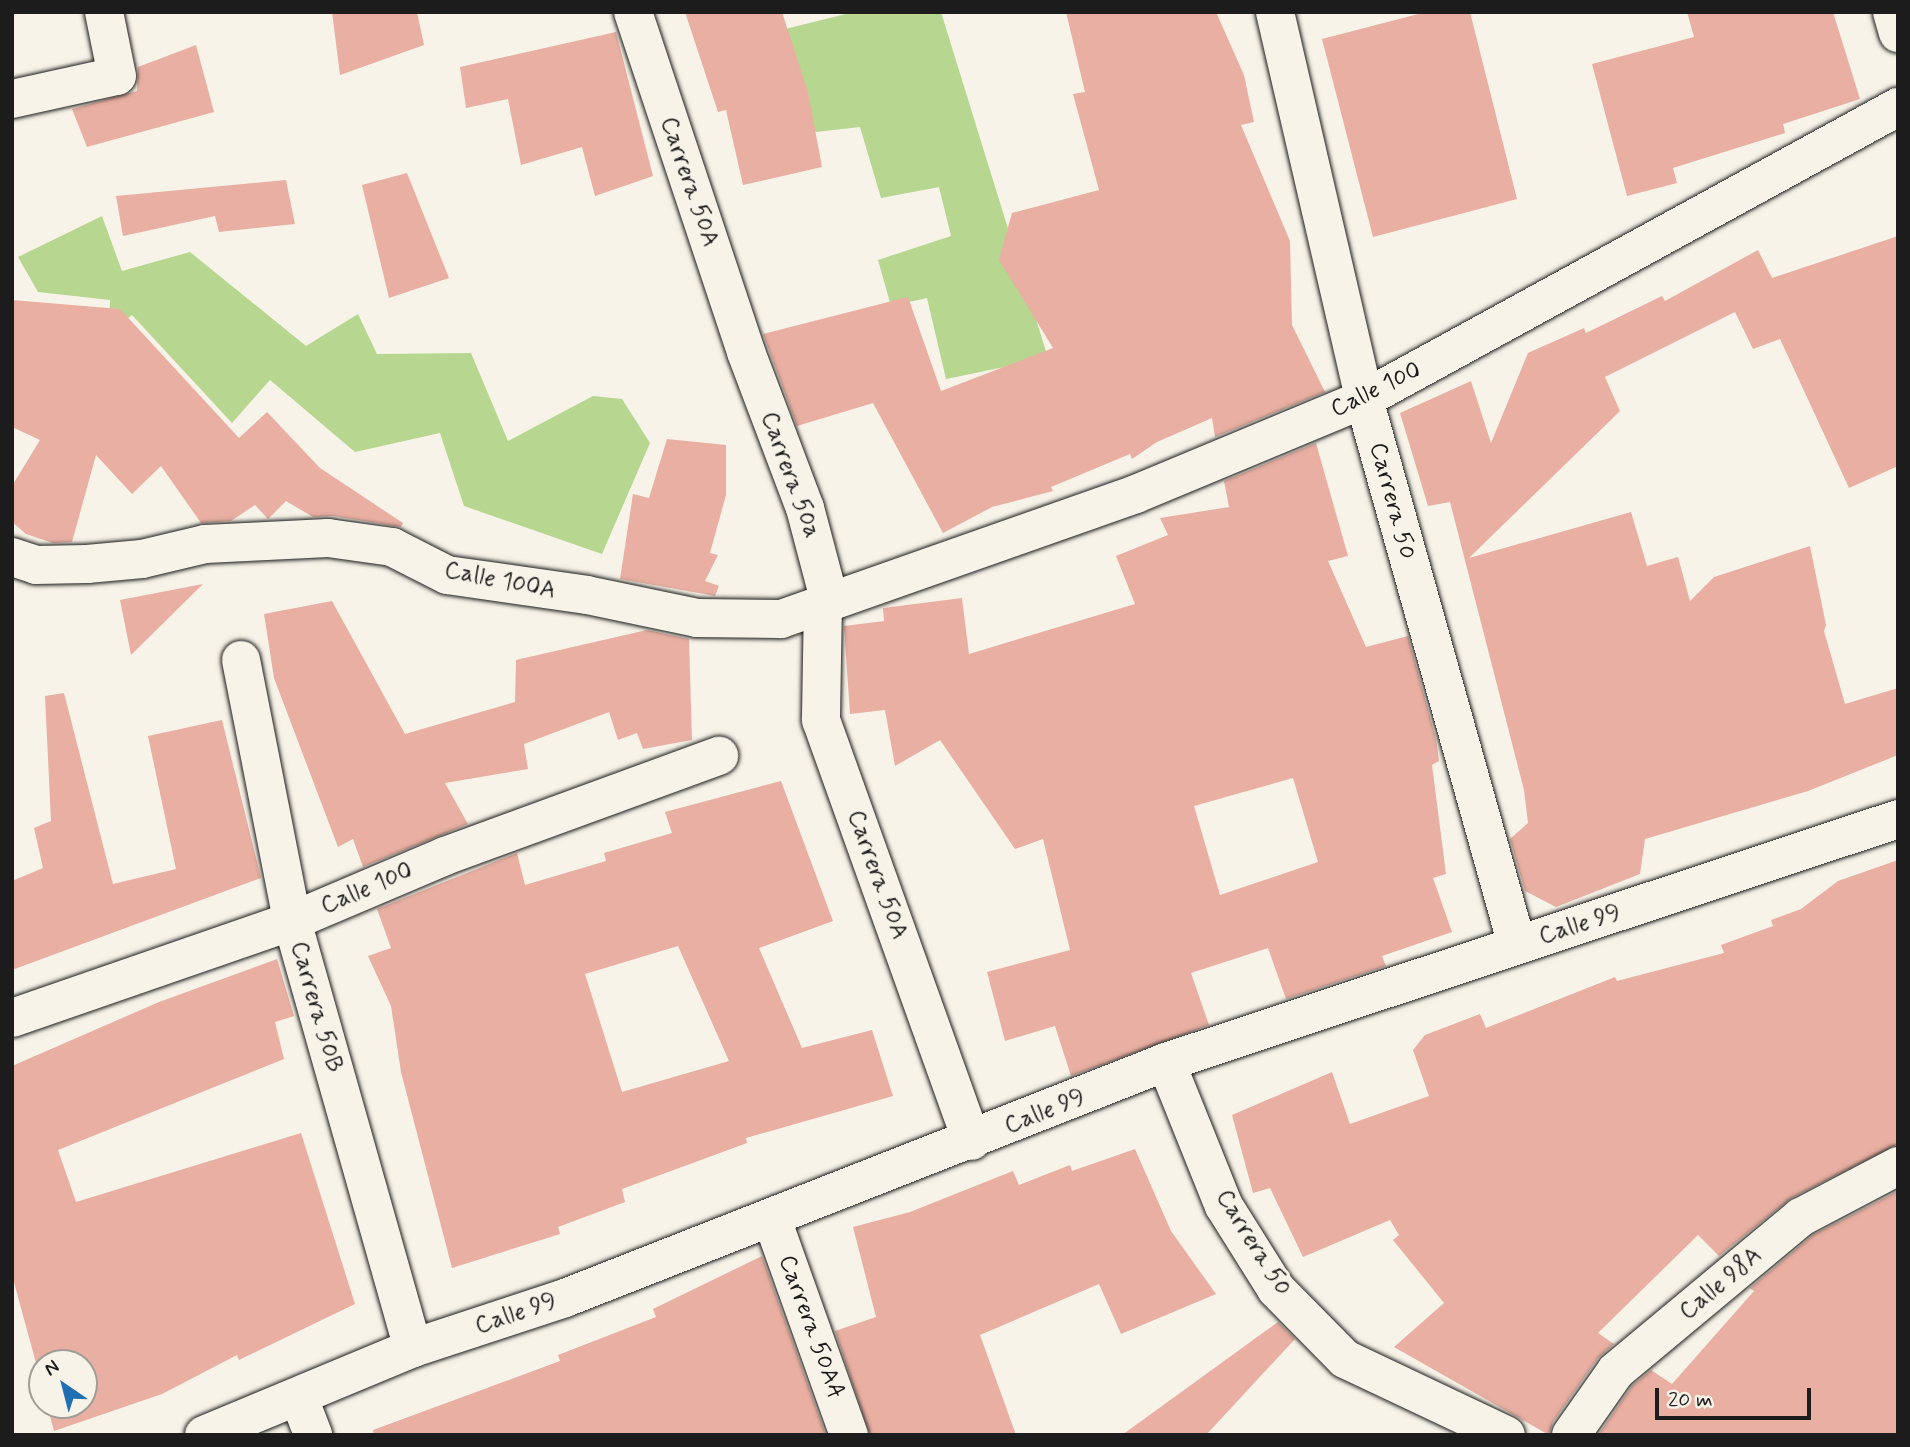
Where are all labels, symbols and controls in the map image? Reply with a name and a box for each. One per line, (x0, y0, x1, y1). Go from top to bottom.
street label: Carrera 50A (653, 113, 725, 251)
street label: Calle 100 (1326, 356, 1426, 424)
street label: Carrera 50a (754, 408, 826, 542)
street label: Carrera 50 (1363, 439, 1421, 563)
street label: Calle 100A (442, 556, 558, 606)
street label: Carrera 50A (840, 806, 914, 944)
street label: Calle 100 (317, 857, 417, 921)
street label: Calle 99 (1536, 898, 1624, 952)
street label: Carrera 50B (284, 938, 348, 1076)
street label: Calle 99 (1001, 1083, 1089, 1141)
street label: Carrera 50 (1209, 1185, 1297, 1301)
street label: Calle 98A (1674, 1241, 1768, 1327)
street label: Carrera 50AA (772, 1251, 850, 1403)
street label: Calle 99 (472, 1287, 560, 1341)
north arrow (28, 1349, 98, 1419)
text: N (39, 1354, 64, 1382)
scale bar (1658, 1374, 1814, 1418)
text: 20 m (1668, 1386, 1713, 1414)

